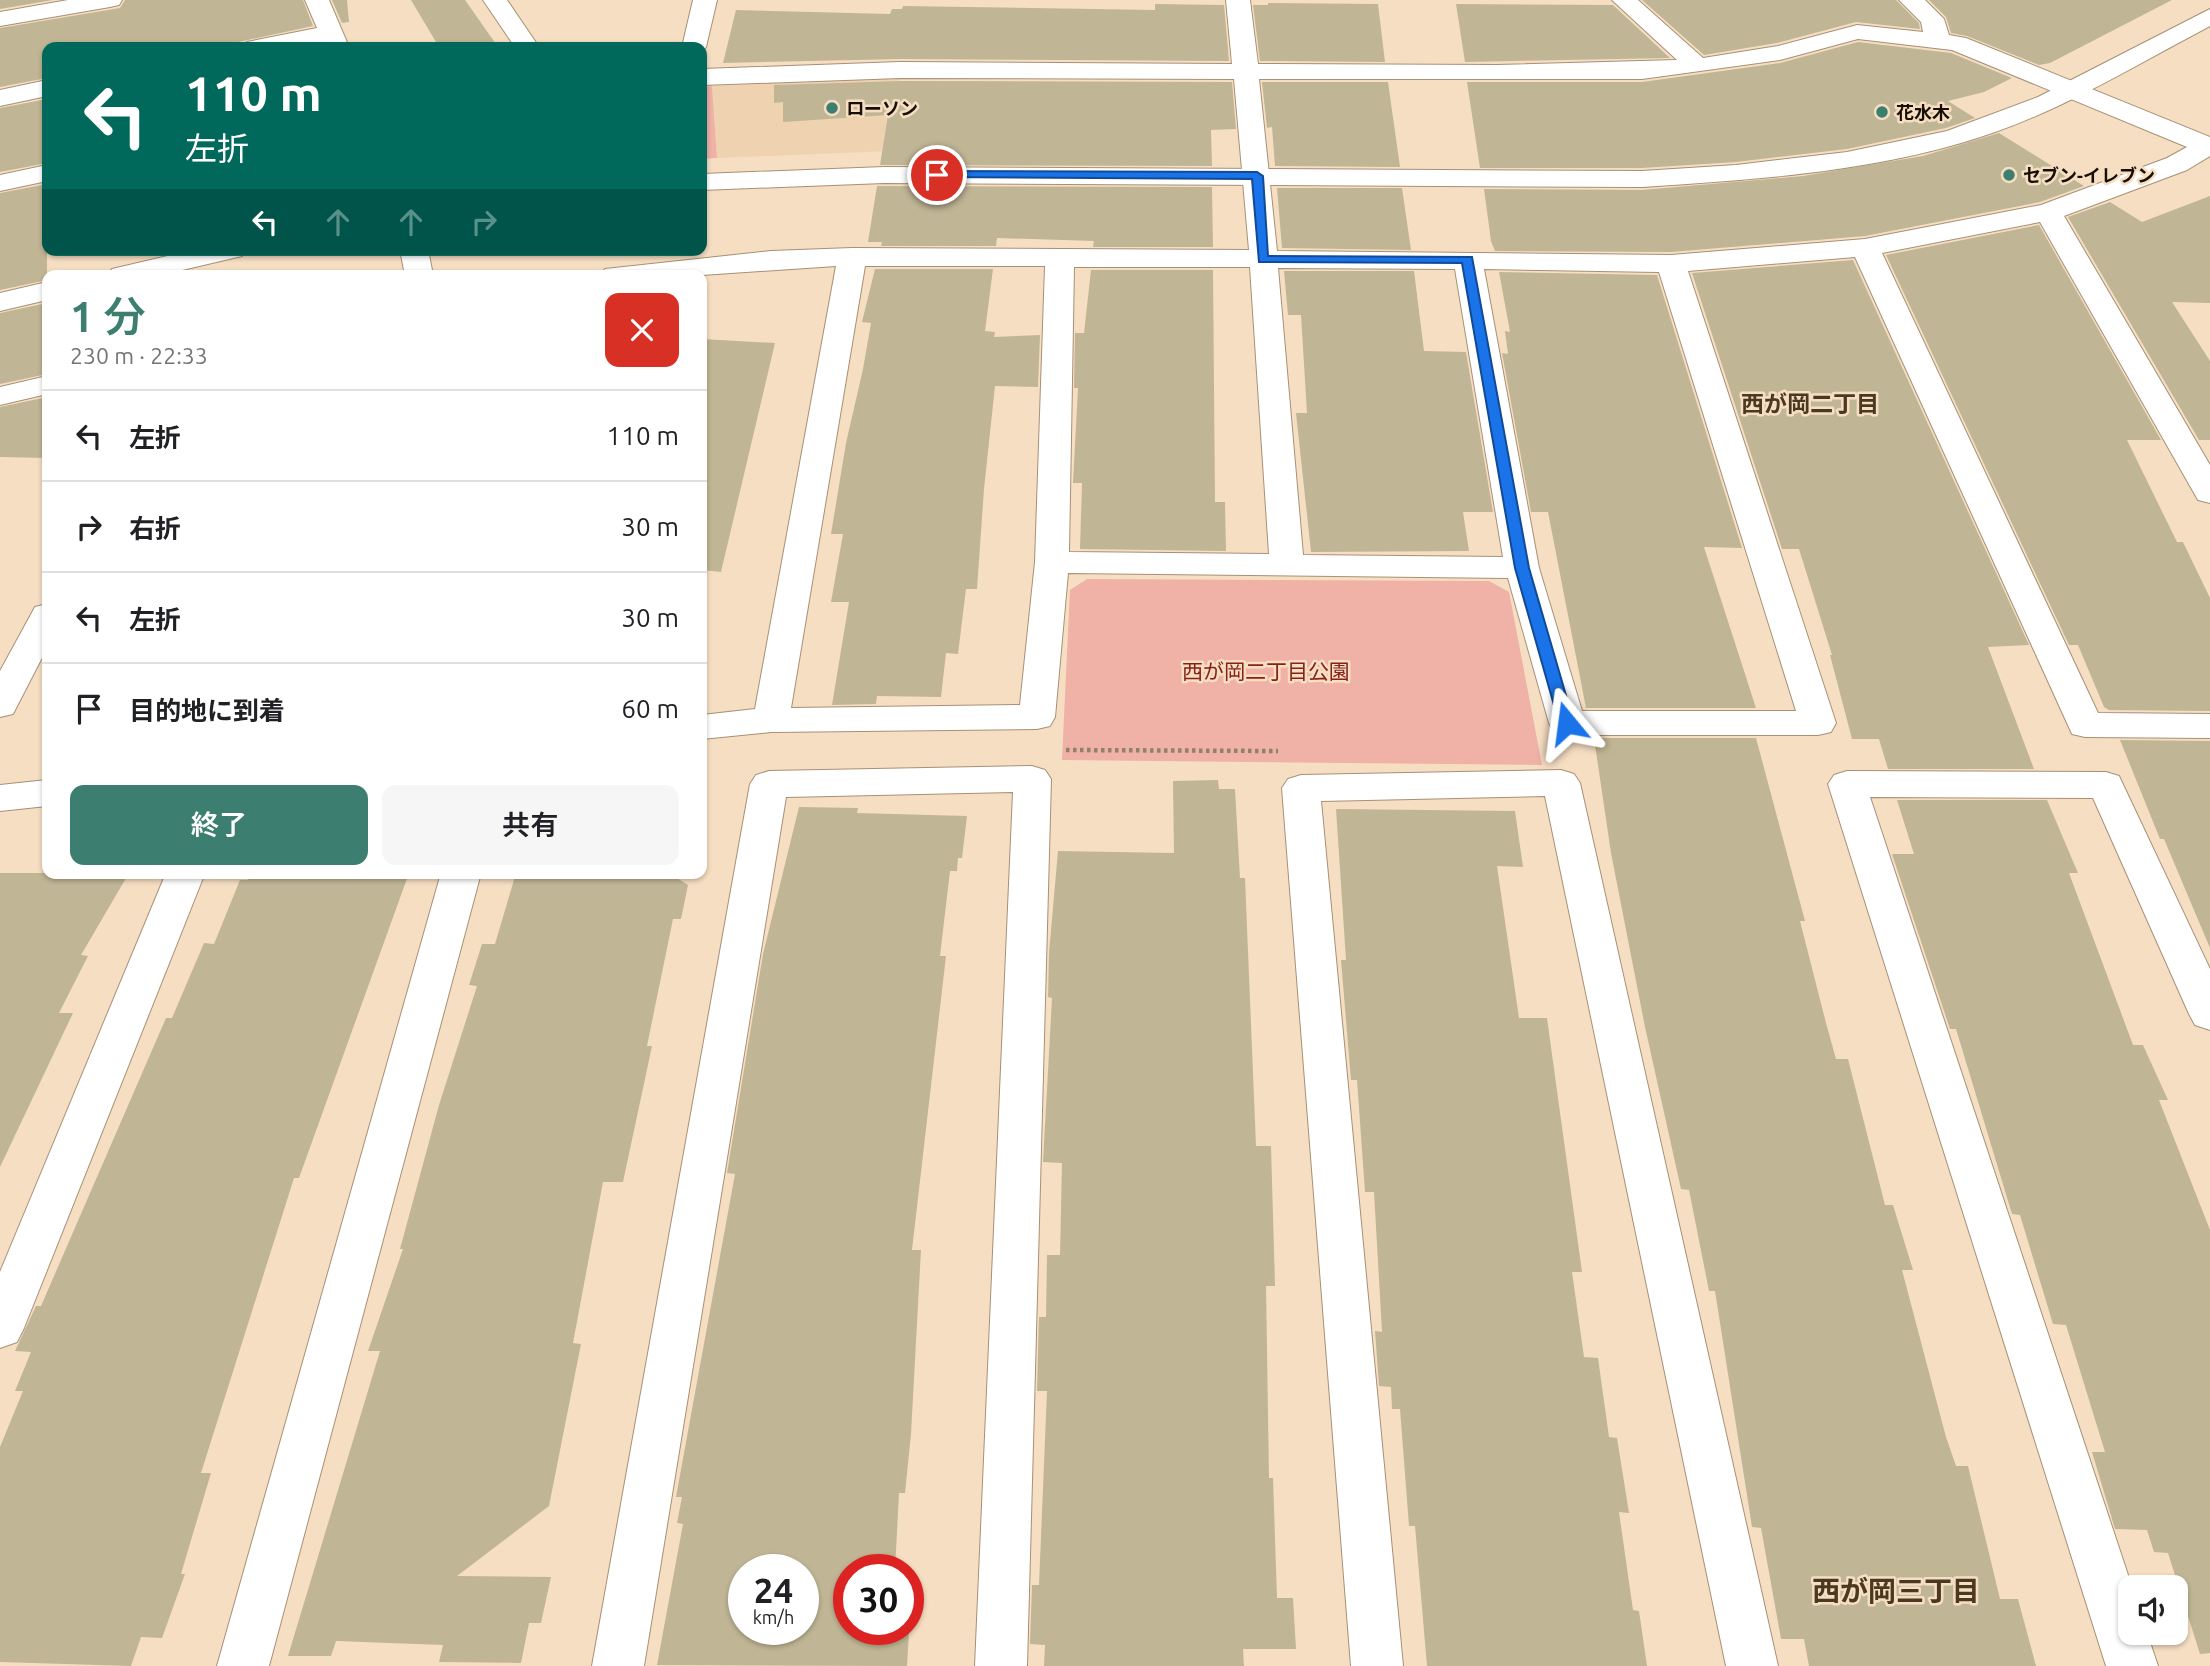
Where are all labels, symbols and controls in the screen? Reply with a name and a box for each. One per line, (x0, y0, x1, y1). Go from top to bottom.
text: 110 m (185, 65, 322, 120)
icon: left (70, 70, 161, 161)
place label: ローソン (846, 98, 918, 118)
marker: ローソン (824, 100, 840, 116)
place label: 花水木 (1896, 102, 1950, 122)
marker: 花水木 (1874, 104, 1890, 120)
text: 左折 (185, 130, 249, 166)
pin (907, 145, 967, 205)
icon: arrive (918, 156, 956, 194)
place label: セブン-イレブン (2023, 165, 2155, 185)
marker: セブン-イレブン (2001, 167, 2017, 183)
icon: left (246, 203, 284, 241)
icon: ahead (319, 203, 357, 241)
icon: ahead (392, 203, 430, 241)
icon: right (465, 203, 503, 241)
text: 1 分 (70, 293, 146, 340)
button: close (605, 293, 679, 367)
text: 230 m · 22:33 (70, 343, 208, 368)
district label: 西が岡二丁目 (1741, 391, 1879, 416)
icon: left (70, 417, 108, 455)
text: 110 m (607, 421, 679, 450)
text: 左折 (129, 423, 181, 452)
icon: right (70, 508, 108, 546)
text: 30 m (621, 512, 679, 541)
text: 右折 (129, 514, 181, 543)
icon: left (70, 599, 108, 637)
text: 30 m (621, 603, 679, 632)
text: 左折 (129, 605, 181, 634)
park label: 西が岡二丁目公園 (1182, 659, 1350, 683)
position arrow (1530, 686, 1604, 760)
icon: arrive (70, 690, 108, 728)
text: 60 m (621, 694, 679, 723)
text: 目的地に到着 (129, 696, 285, 725)
button: 終了 (70, 785, 368, 865)
button: 共有 (382, 785, 679, 865)
speed limit sign: 30 (833, 1554, 924, 1645)
text: 24 (754, 1570, 793, 1610)
district label: 西が岡三丁目 (1812, 1575, 1980, 1606)
map controls (2118, 1575, 2188, 1645)
button: sound (2118, 1575, 2188, 1645)
text: km/h (753, 1607, 794, 1627)

